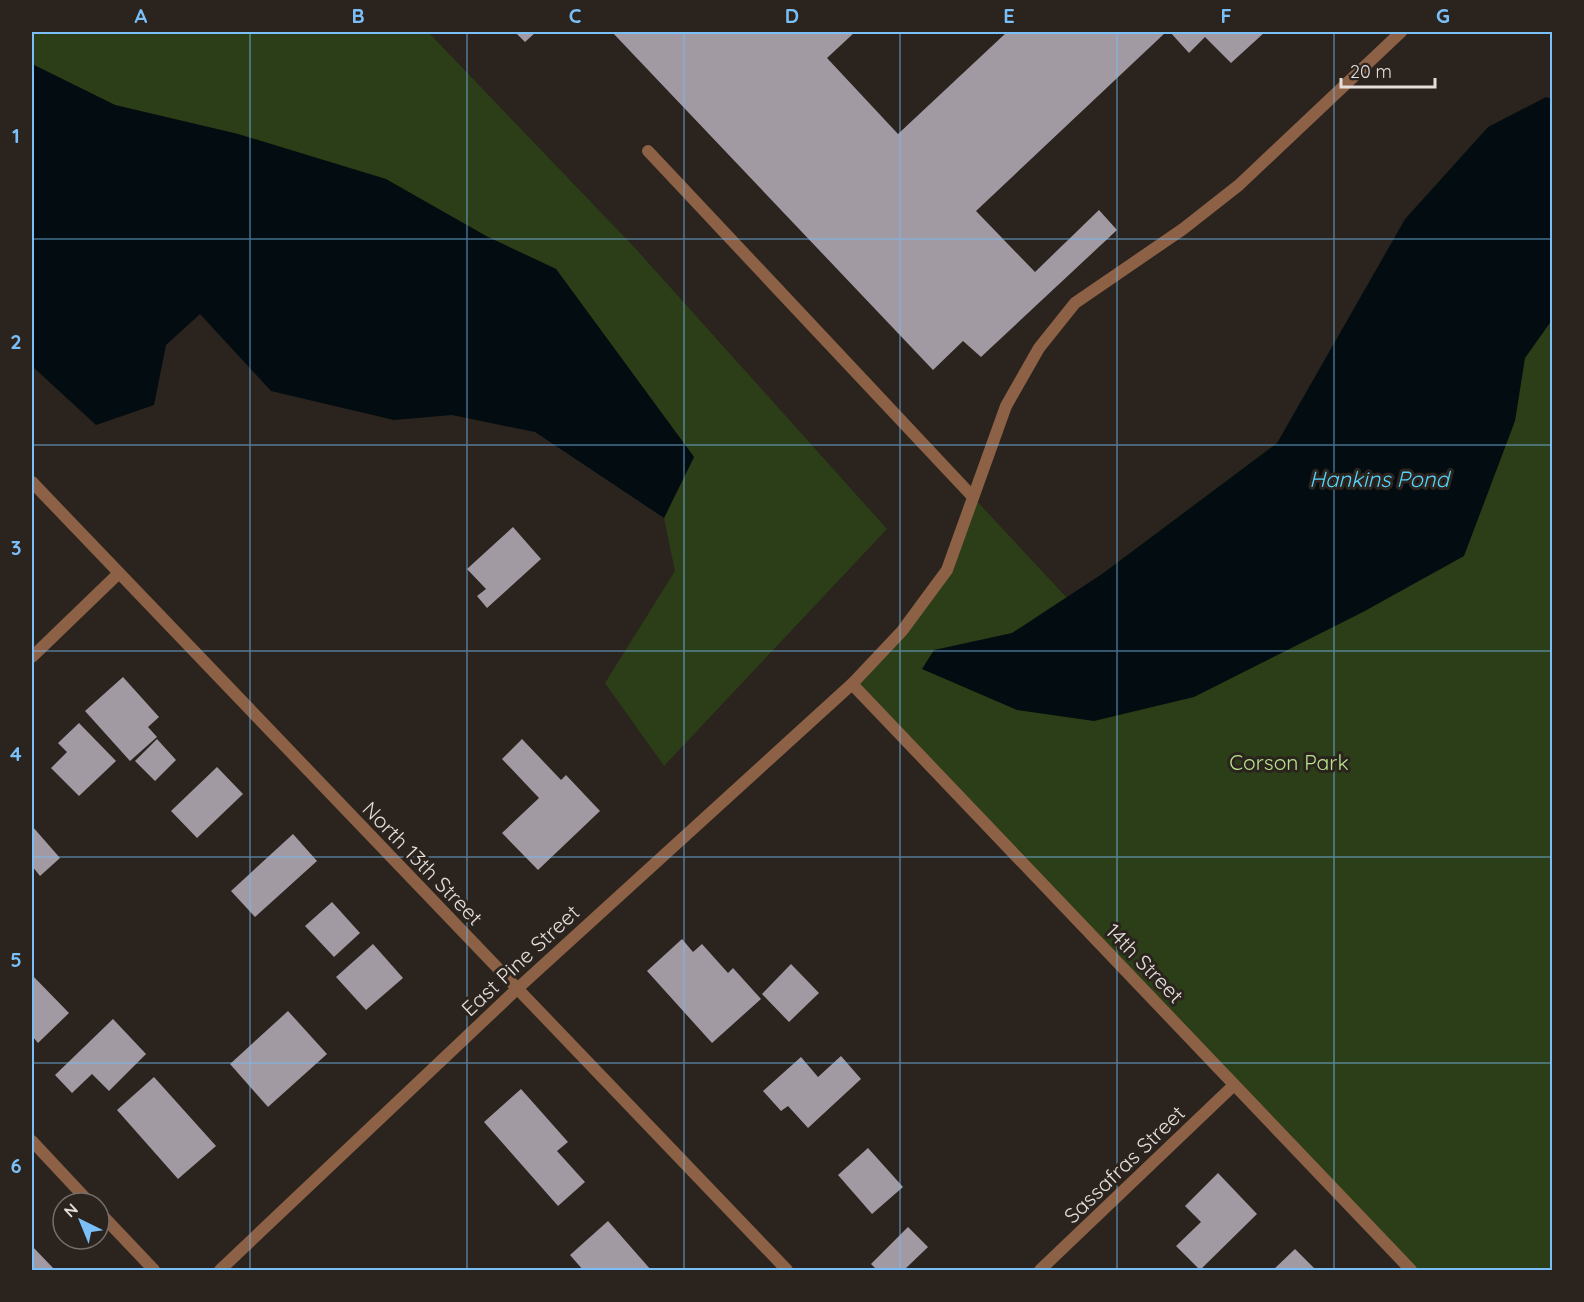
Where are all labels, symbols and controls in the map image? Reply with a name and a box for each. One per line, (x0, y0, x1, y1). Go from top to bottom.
text: A (135, 3, 148, 28)
text: B (351, 3, 365, 28)
text: C (569, 3, 582, 28)
text: D (785, 3, 799, 28)
text: E (1003, 3, 1015, 28)
text: F (1220, 3, 1232, 28)
text: G (1436, 3, 1450, 28)
scale bar (1341, 51, 1436, 89)
text: 20 m (1350, 60, 1392, 83)
text: 1 (12, 123, 20, 148)
text: 2 (10, 329, 22, 354)
water label: Hankins Pond (1309, 465, 1451, 493)
text: 3 (11, 535, 21, 560)
text: 4 (10, 741, 22, 766)
park label: Corson Park (1229, 749, 1349, 775)
street label: North 13th Street (357, 796, 489, 930)
street label: East Pine Street (456, 899, 584, 1021)
street label: 14th Street (1101, 918, 1189, 1008)
text: 5 (10, 947, 22, 972)
street label: Sassafras Street (1058, 1100, 1190, 1228)
text: 6 (10, 1153, 22, 1178)
north arrow (51, 1191, 111, 1251)
text: N (60, 1199, 82, 1221)

